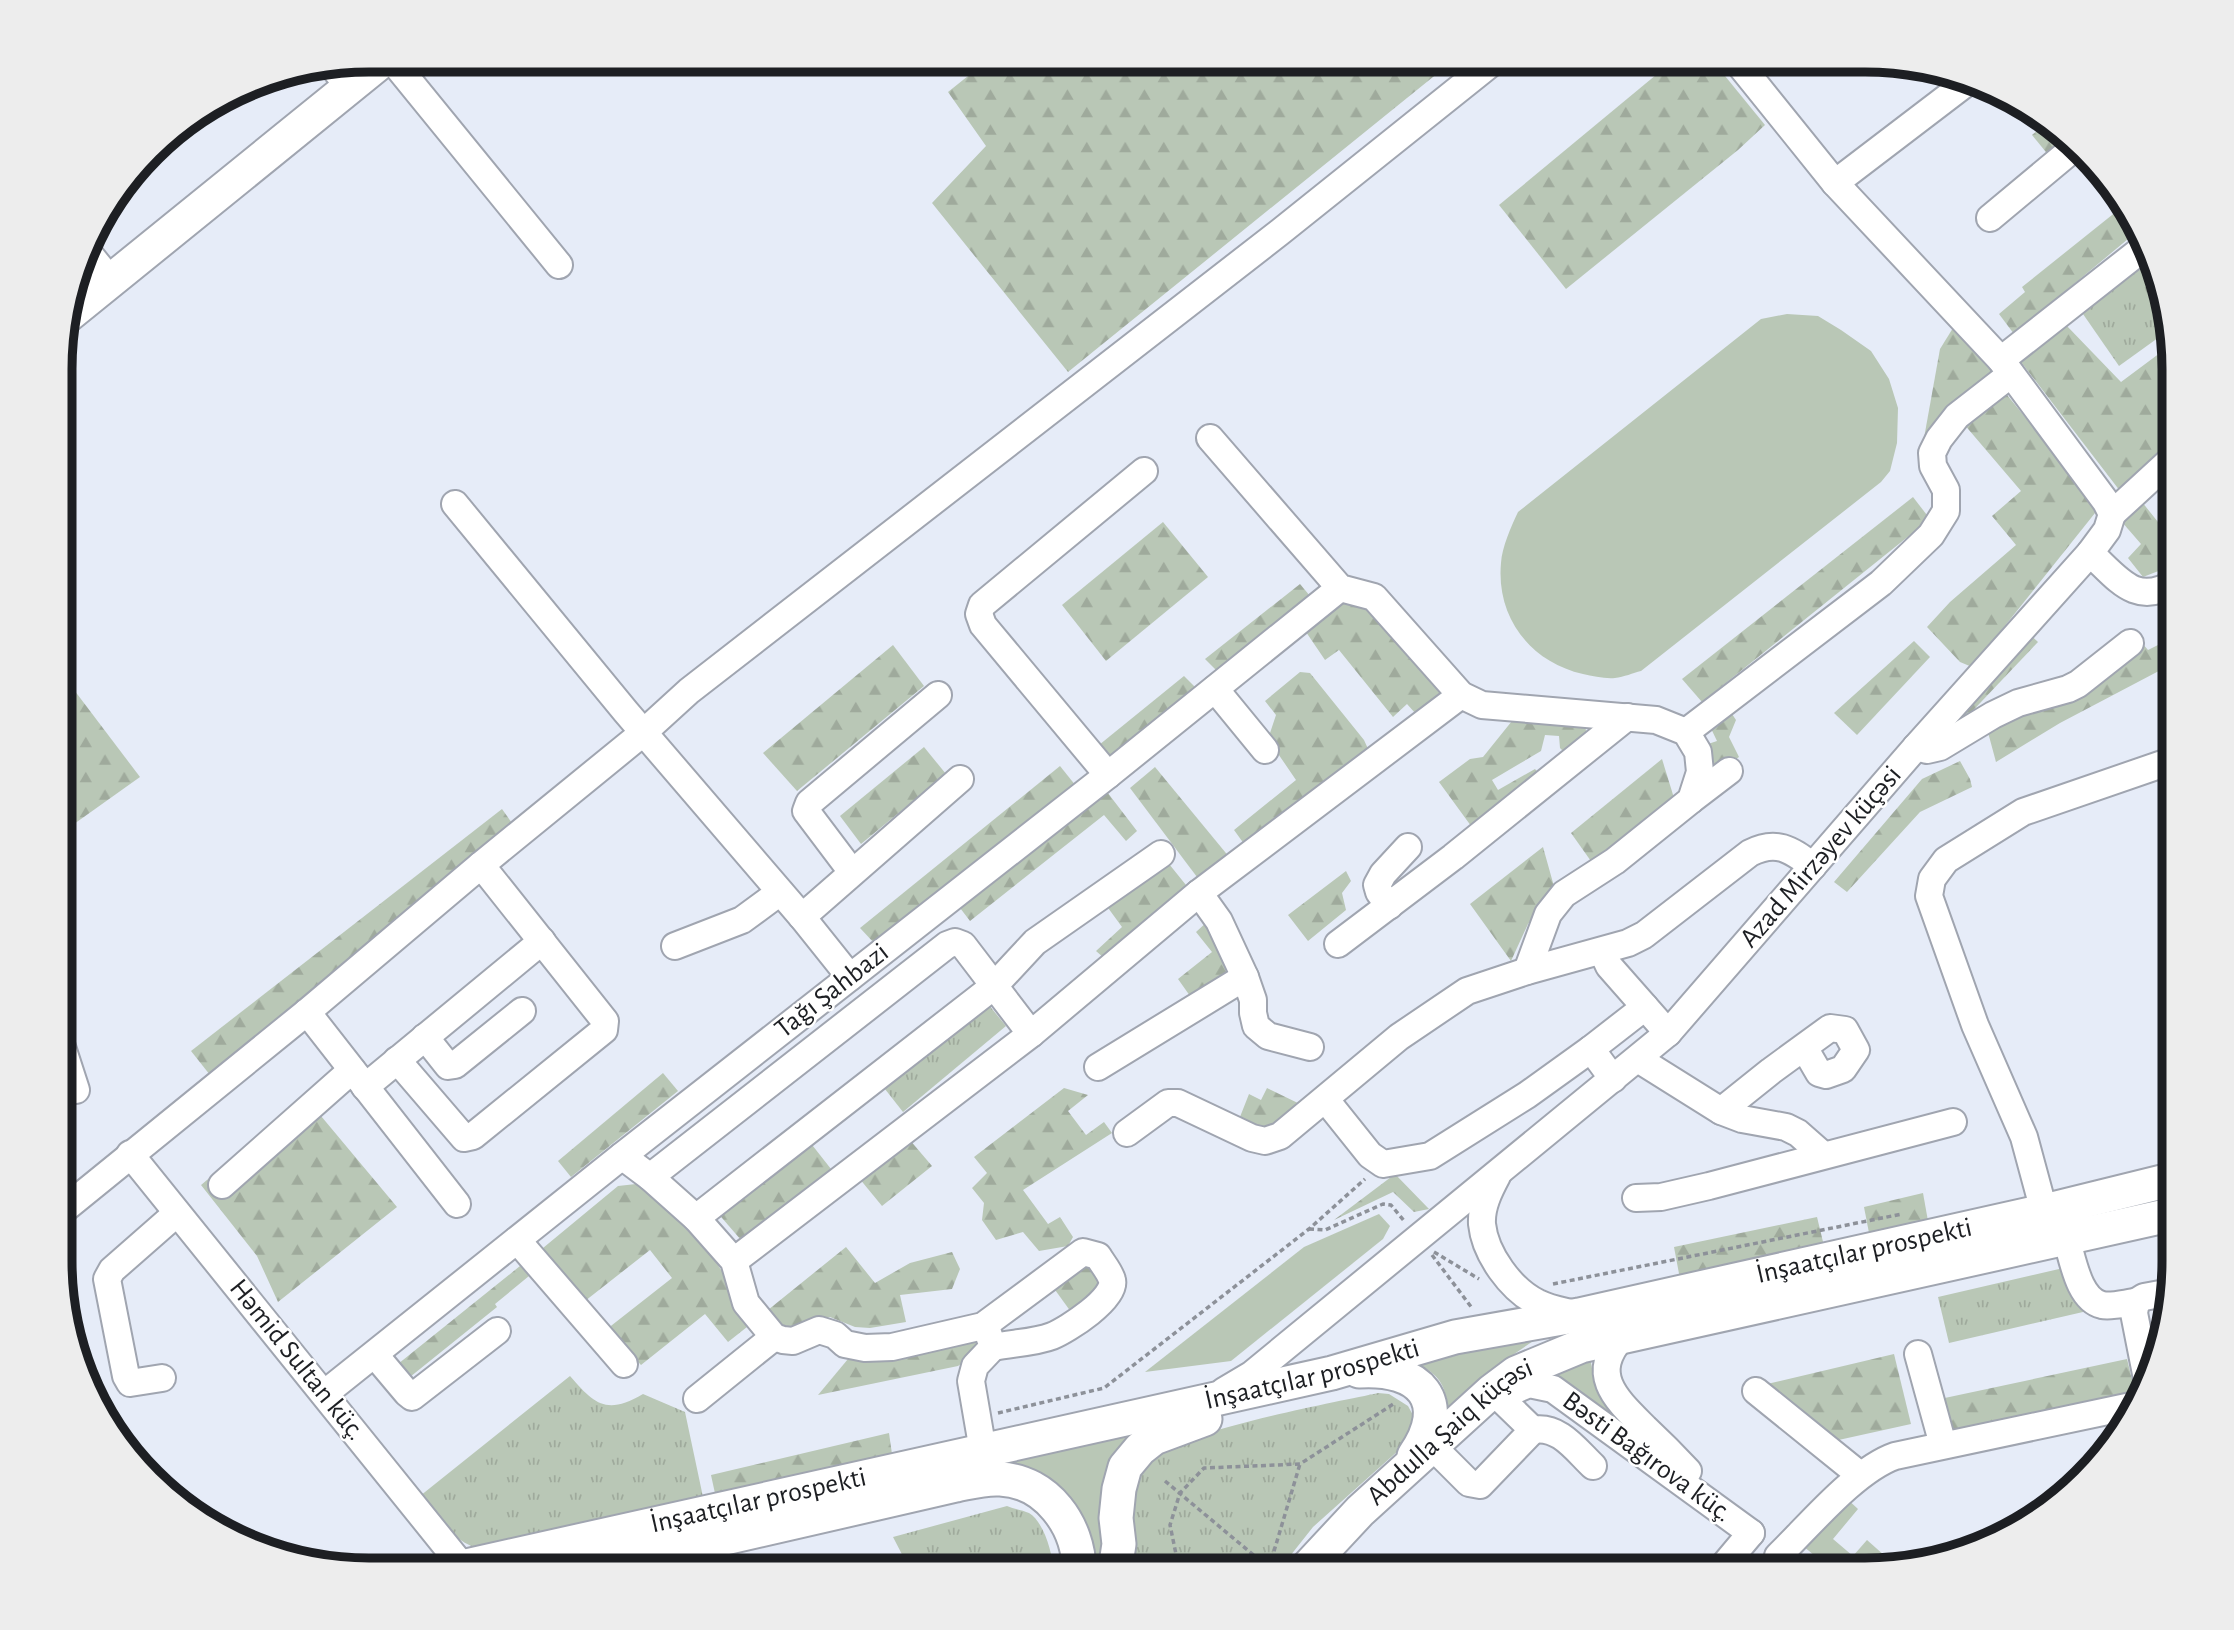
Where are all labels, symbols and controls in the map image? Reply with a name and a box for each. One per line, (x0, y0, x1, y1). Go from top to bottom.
street label: Azad Mirzəyev küçəsi (1735, 761, 1907, 953)
street label: Tağı Şahbazi (770, 938, 894, 1044)
street label: İnşaatçılar prospekti (1753, 1214, 1975, 1289)
street label: Həmid Sultan küç. (224, 1274, 370, 1446)
street label: İnşaatçılar prospekti (1202, 1334, 1423, 1415)
street label: Abdulla Şaiq küçəsi (1362, 1354, 1537, 1511)
street label: Bəsti Bağırova küç. (1557, 1386, 1737, 1528)
street label: İnşaatçılar prospekti (647, 1463, 869, 1538)

